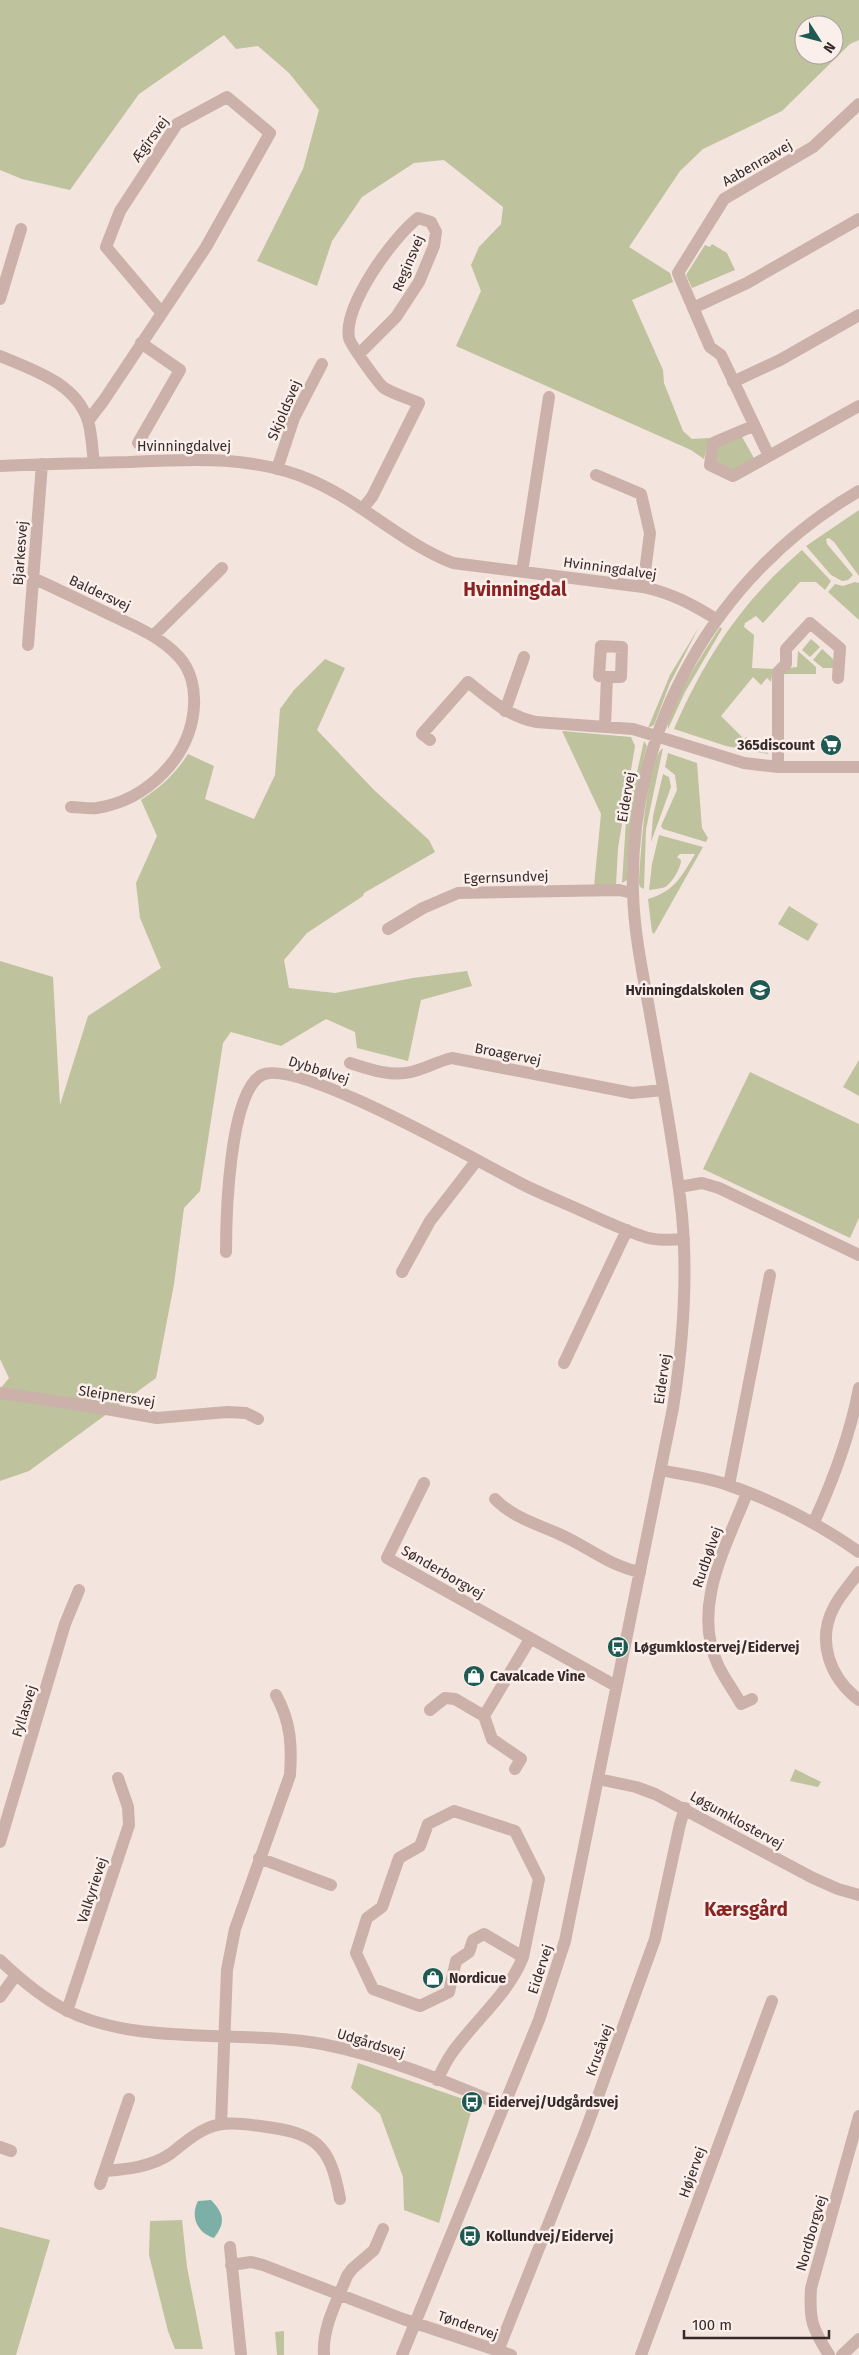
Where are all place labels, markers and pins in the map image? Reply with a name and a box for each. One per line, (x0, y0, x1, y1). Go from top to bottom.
supermarket icon: 365discount (819, 733, 843, 757)
place label: 365discount (736, 737, 816, 754)
school or university icon: Hvinningdalskolen (748, 978, 772, 1002)
place label: Hvinningdalskolen (625, 982, 744, 999)
bus stop icon: Løgumklostervej/Eidervej (606, 1635, 630, 1659)
place label: Løgumklostervej/Eidervej (634, 1639, 800, 1656)
shop icon: Cavalcade Vine (462, 1664, 486, 1688)
place label: Cavalcade Vine (490, 1668, 586, 1685)
shop icon: Nordicue (421, 1966, 445, 1990)
place label: Nordicue (449, 1970, 507, 1987)
bus stop icon: Eidervej/Udgårdsvej (460, 2090, 484, 2114)
place label: Eidervej/Udgårdsvej (488, 2094, 619, 2111)
bus stop icon: Kollundvej/Eidervej (458, 2224, 482, 2248)
place label: Kollundvej/Eidervej (486, 2228, 613, 2245)

